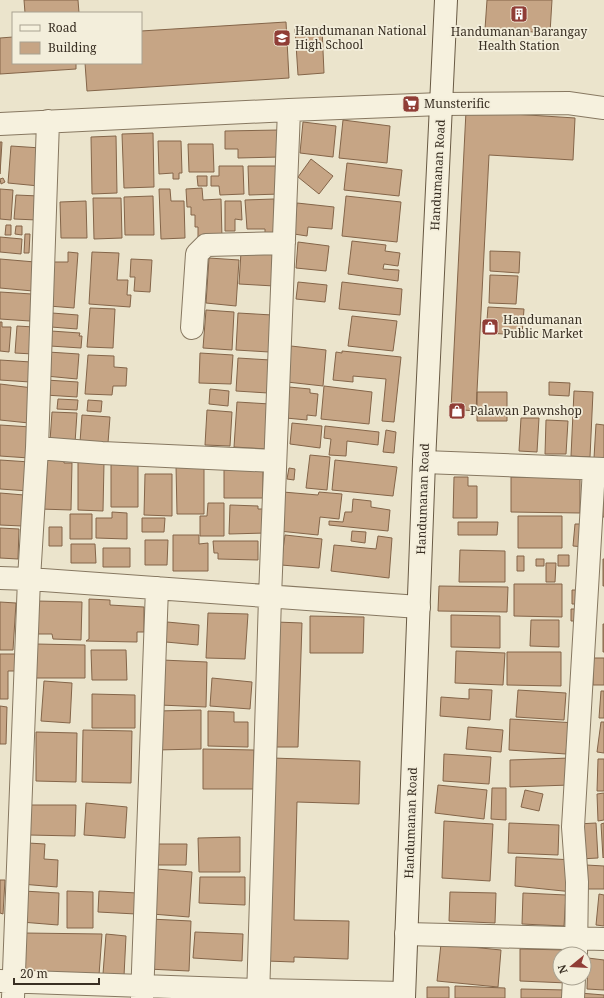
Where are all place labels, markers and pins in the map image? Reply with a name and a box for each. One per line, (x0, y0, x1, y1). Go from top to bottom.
building icon: Handumanan Barangay Health Station (509, 4, 529, 24)
place label: Handumanan National High School (295, 22, 427, 53)
place label: Handumanan Barangay Health Station (451, 23, 588, 54)
school or university icon: Handumanan National High School (272, 28, 292, 48)
supermarket icon: Munsterific (401, 94, 421, 114)
place label: Munsterific (424, 95, 490, 112)
place label: Handumanan Public Market (503, 311, 583, 342)
shop icon: Handumanan Public Market (480, 317, 500, 337)
shop icon: Palawan Pawnshop (447, 401, 467, 421)
place label: Palawan Pawnshop (470, 402, 582, 419)

